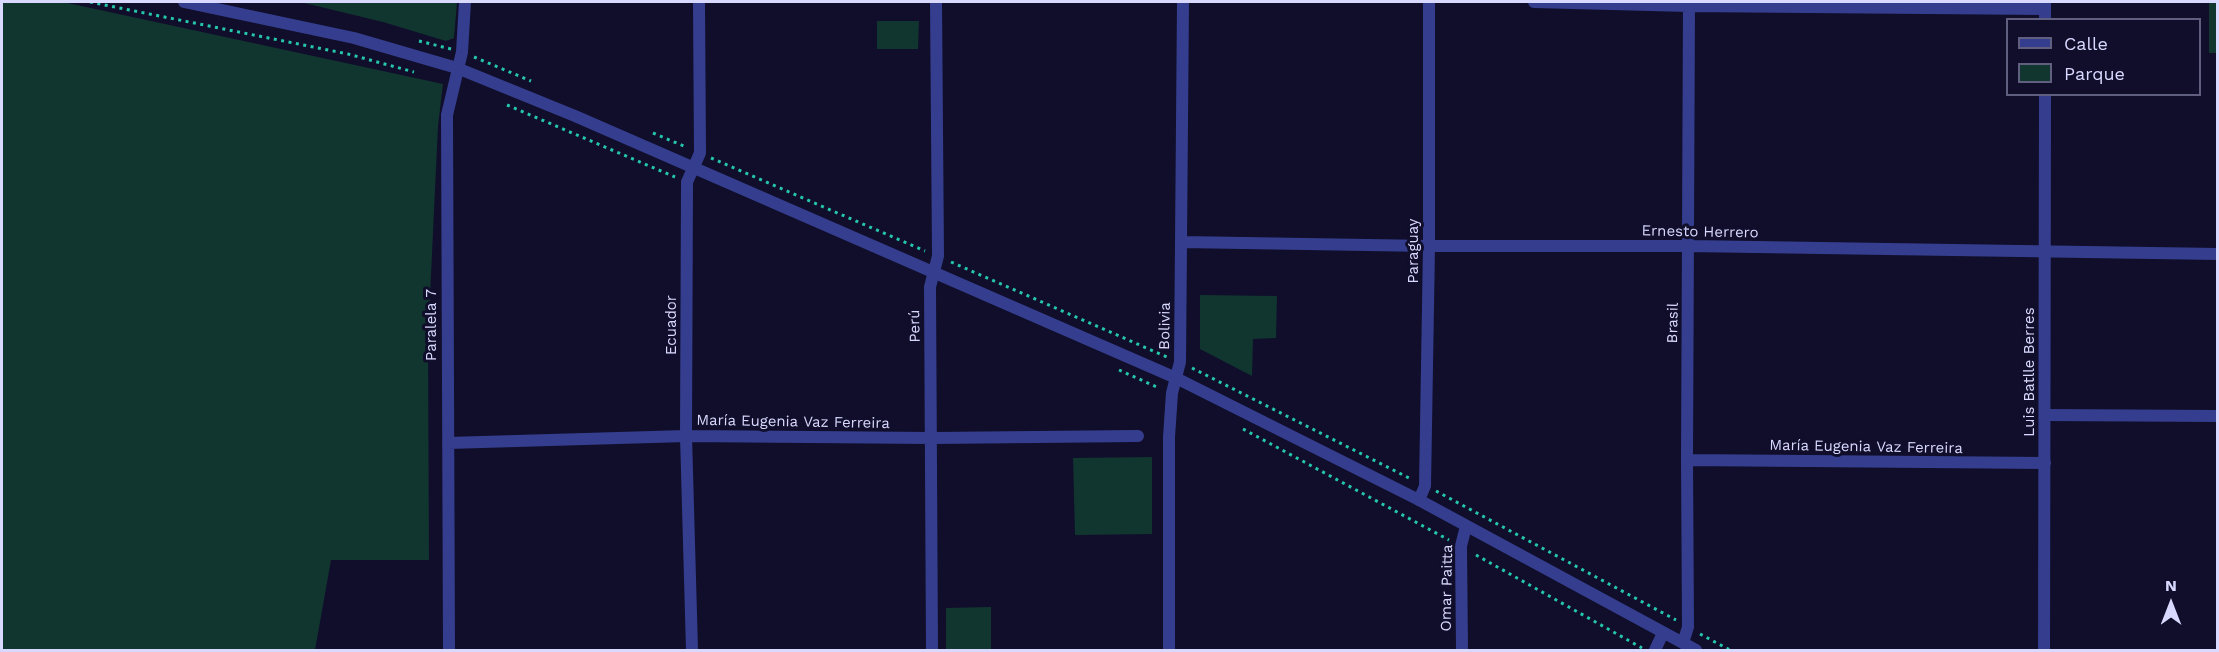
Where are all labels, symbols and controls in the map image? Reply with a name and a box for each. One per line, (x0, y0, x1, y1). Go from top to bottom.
legend (2006, 18, 2201, 96)
text: Calle (2064, 33, 2108, 54)
text: Parque (2064, 63, 2125, 84)
street label: Paraguay (1405, 218, 1423, 284)
street label: Ernesto Herrero (1641, 222, 1759, 242)
street label: Paralela 7 (423, 289, 441, 361)
street label: Ecuador (663, 295, 681, 355)
street label: Bolivia (1156, 302, 1174, 350)
street label: Brasil (1664, 303, 1682, 343)
street label: Luis Batlle Berres (2021, 307, 2039, 437)
street label: Perú (906, 309, 924, 343)
street label: María Eugenia Vaz Ferreira (696, 411, 890, 433)
street label: María Eugenia Vaz Ferreira (1769, 436, 1963, 458)
street label: Omar Paitta (1437, 544, 1457, 632)
north arrow (2141, 574, 2201, 634)
text: N (2165, 576, 2177, 595)

